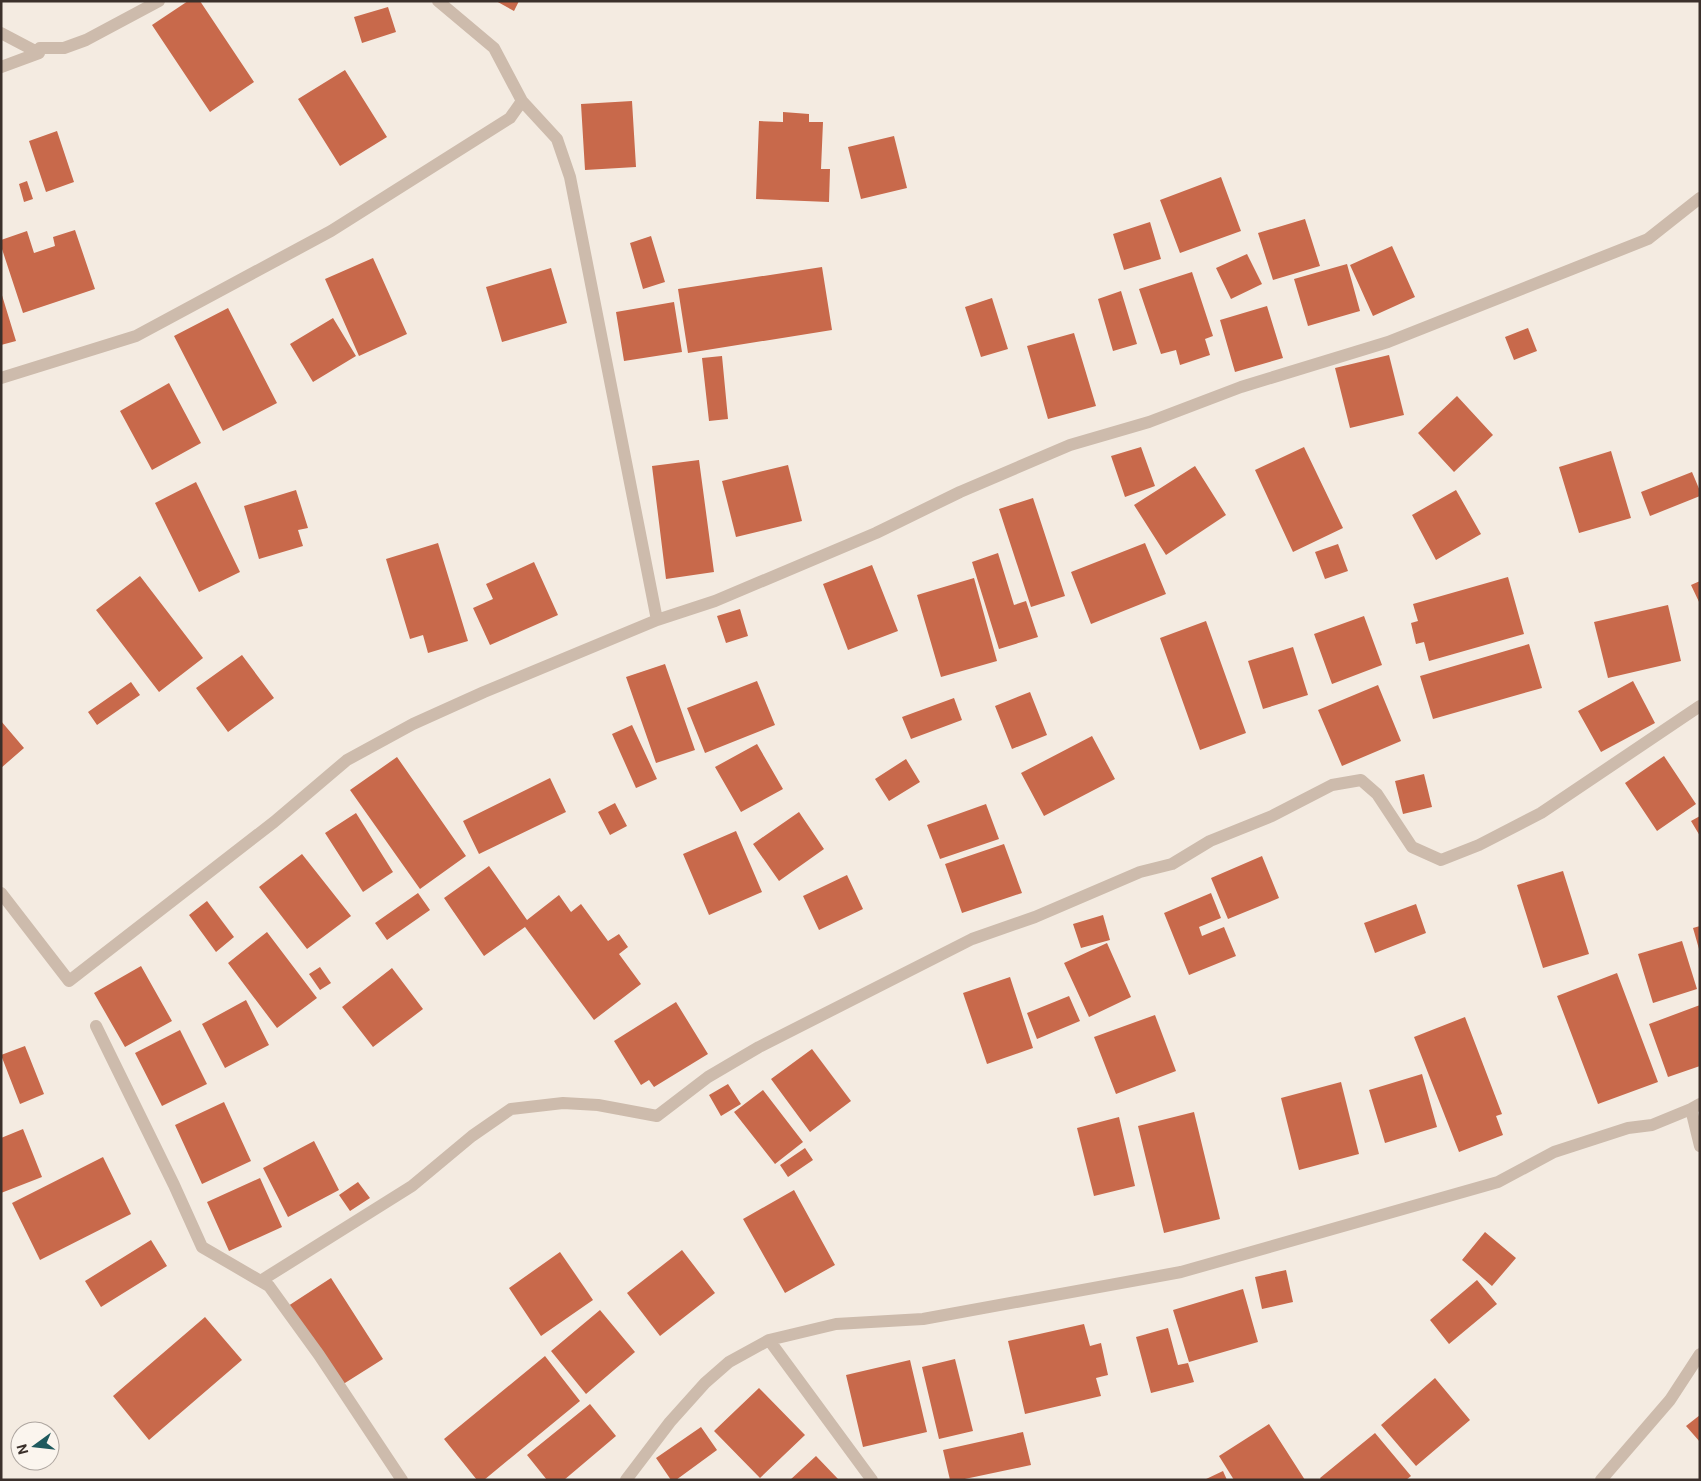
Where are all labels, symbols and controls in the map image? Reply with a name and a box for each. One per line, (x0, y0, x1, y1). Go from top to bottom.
north arrow (10, 1421, 60, 1471)
text: N (13, 1443, 31, 1456)

